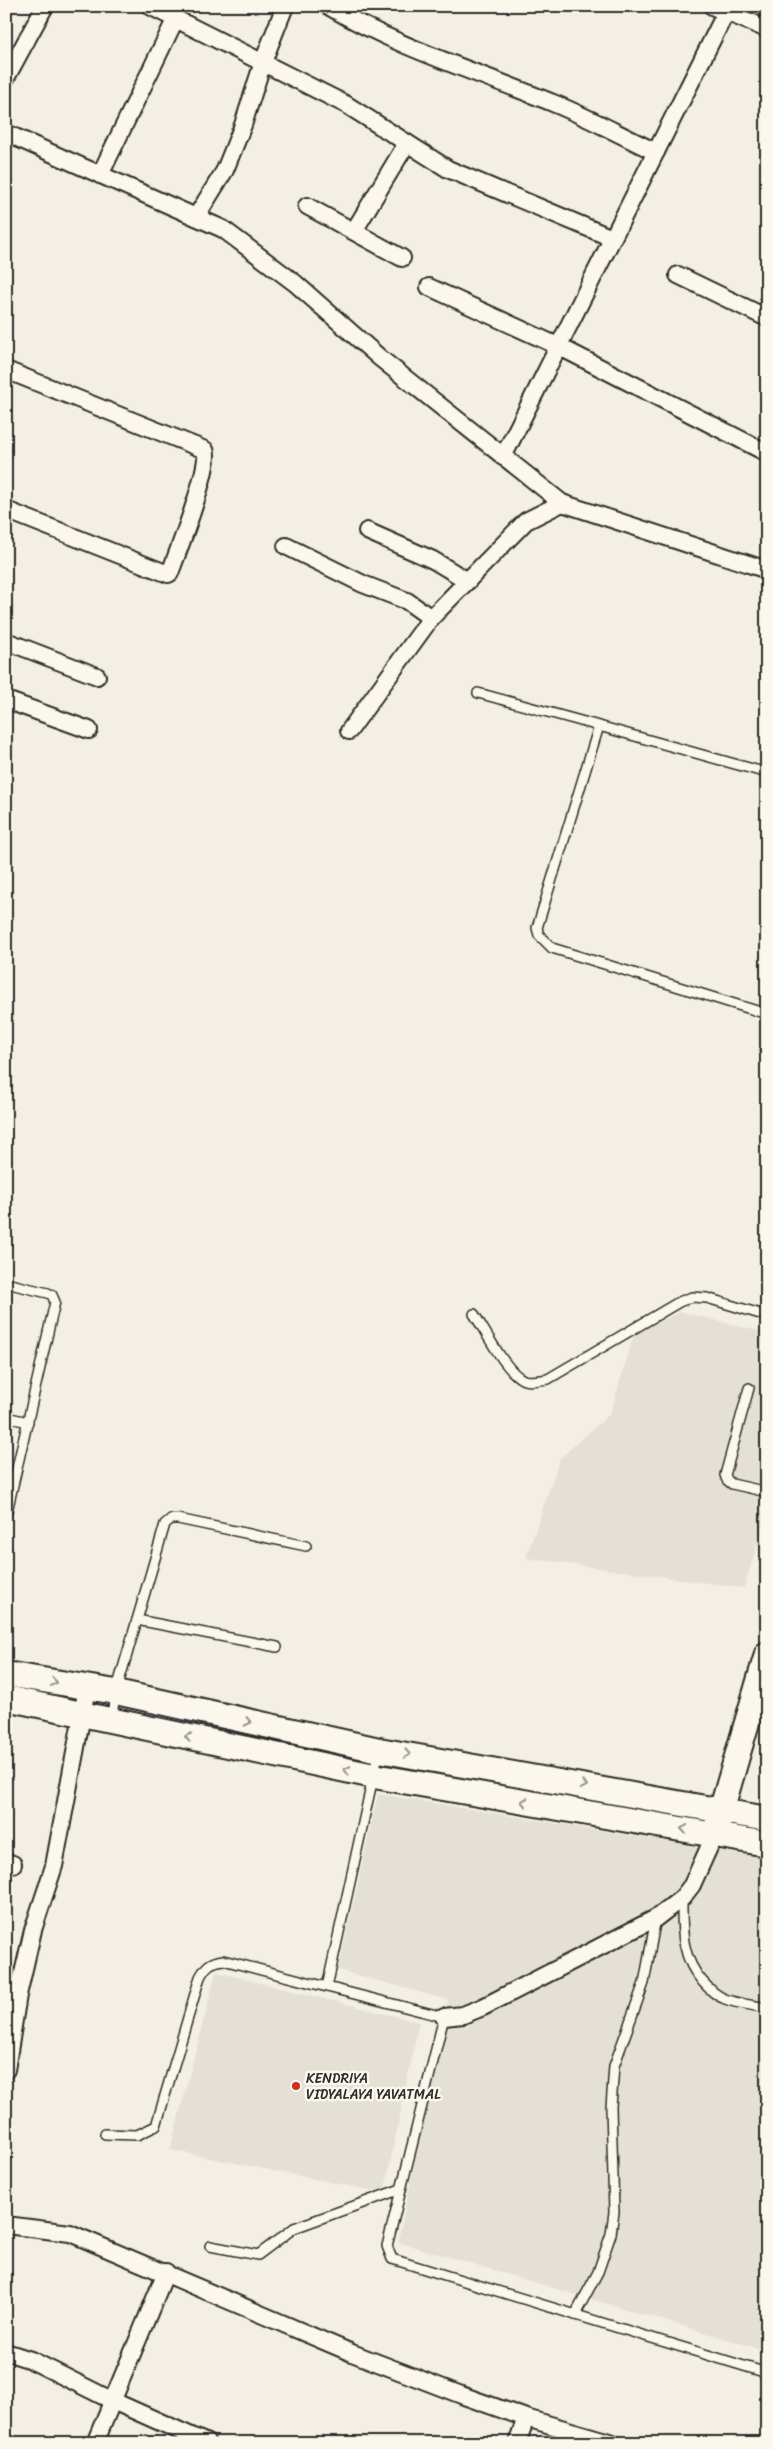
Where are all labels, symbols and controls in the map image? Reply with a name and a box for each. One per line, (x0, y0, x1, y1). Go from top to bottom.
one-way arrow (50, 1677, 59, 1687)
one-way arrow (243, 1716, 252, 1727)
one-way arrow (183, 1733, 192, 1743)
one-way arrow (402, 1749, 411, 1759)
one-way arrow (343, 1766, 351, 1776)
one-way arrow (581, 1779, 589, 1790)
one-way arrow (520, 1797, 529, 1807)
one-way arrow (680, 1825, 689, 1835)
place label: KENDRIYA VIDYALAYA YAVATMAL (306, 2066, 441, 2107)
marker: KENDRIYA VIDYALAYA YAVATMAL (290, 2080, 302, 2092)

